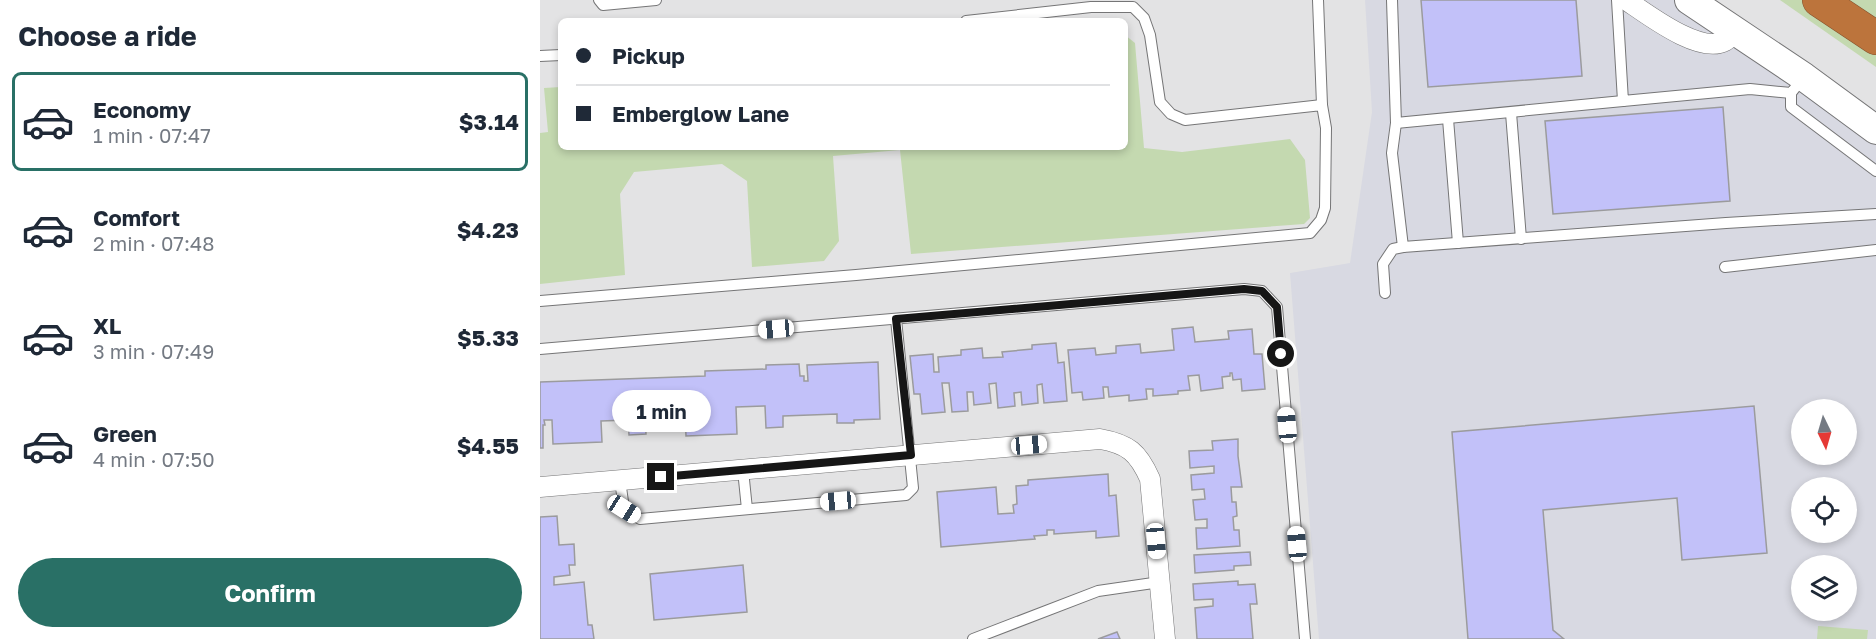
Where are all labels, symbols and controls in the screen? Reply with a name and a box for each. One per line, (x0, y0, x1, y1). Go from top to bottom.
text: Choose a ride (18, 20, 197, 52)
text: Pickup (612, 42, 685, 69)
icon: car (21, 95, 75, 149)
text: Economy (93, 96, 191, 123)
text: Emberglow Lane (612, 100, 789, 127)
text: $3.14 (459, 108, 519, 135)
text: 1 min · 07:47 (93, 123, 211, 147)
icon: car (21, 203, 75, 257)
text: Comfort (93, 204, 180, 231)
text: $4.23 (457, 216, 519, 243)
text: 2 min · 07:48 (93, 231, 214, 255)
icon: car (21, 311, 75, 365)
text: XL (93, 312, 121, 339)
car (757, 318, 795, 340)
text: $5.33 (457, 324, 519, 351)
text: 3 min · 07:49 (93, 339, 214, 363)
route start (1267, 340, 1294, 367)
callout: 1 min (612, 390, 710, 432)
text: 1 min (636, 399, 687, 423)
north arrow (1791, 399, 1857, 465)
map controls (1791, 399, 1857, 621)
car (1276, 406, 1298, 444)
icon: car (21, 419, 75, 473)
text: Green (93, 420, 157, 447)
text: $4.55 (457, 432, 519, 459)
car (1010, 434, 1048, 456)
text: 4 min · 07:50 (93, 447, 215, 471)
route end (647, 463, 674, 490)
button: locate (1791, 477, 1857, 543)
car (819, 490, 857, 512)
car (604, 492, 644, 526)
car (1145, 522, 1167, 560)
car (1286, 525, 1308, 563)
button: layers (1791, 555, 1857, 621)
button: Confirm (18, 558, 522, 627)

